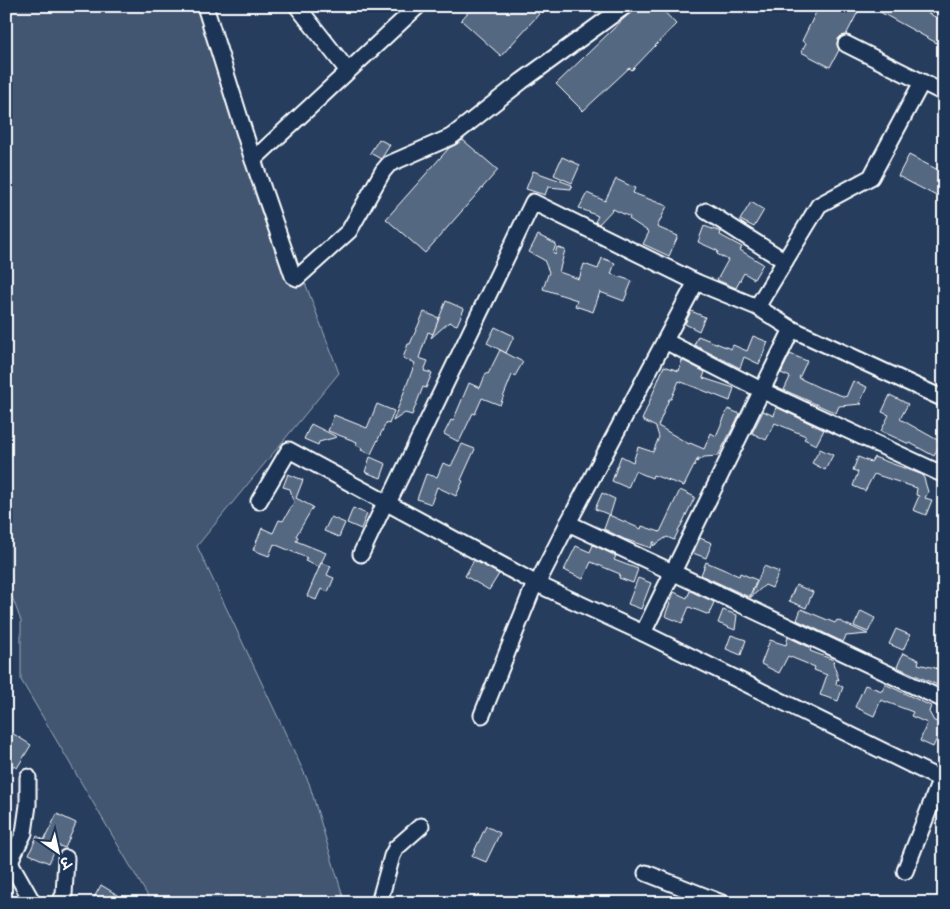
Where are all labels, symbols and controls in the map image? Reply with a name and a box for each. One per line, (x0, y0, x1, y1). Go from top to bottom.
north arrow (32, 826, 82, 876)
text: उ (55, 852, 75, 873)

